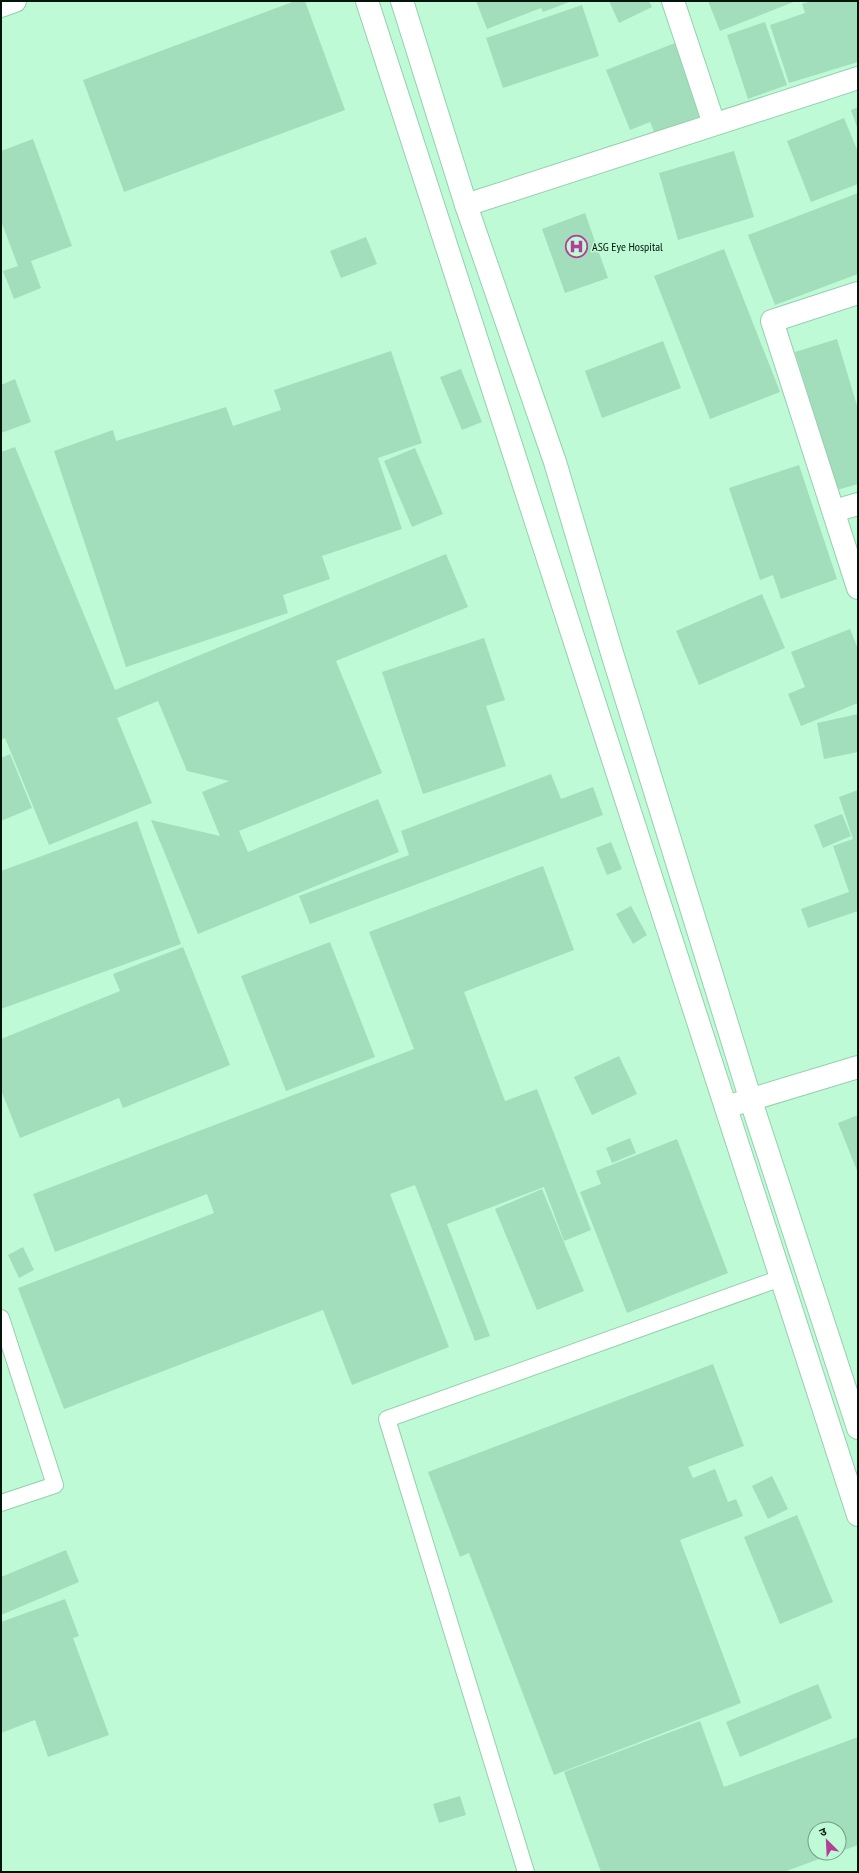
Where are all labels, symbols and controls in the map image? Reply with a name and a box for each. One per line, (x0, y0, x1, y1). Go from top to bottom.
hospital icon: ASG Eye Hospital (564, 234, 590, 260)
place label: ASG Eye Hospital (592, 239, 663, 254)
north arrow (807, 1821, 847, 1861)
text: उ (817, 1824, 829, 1840)

